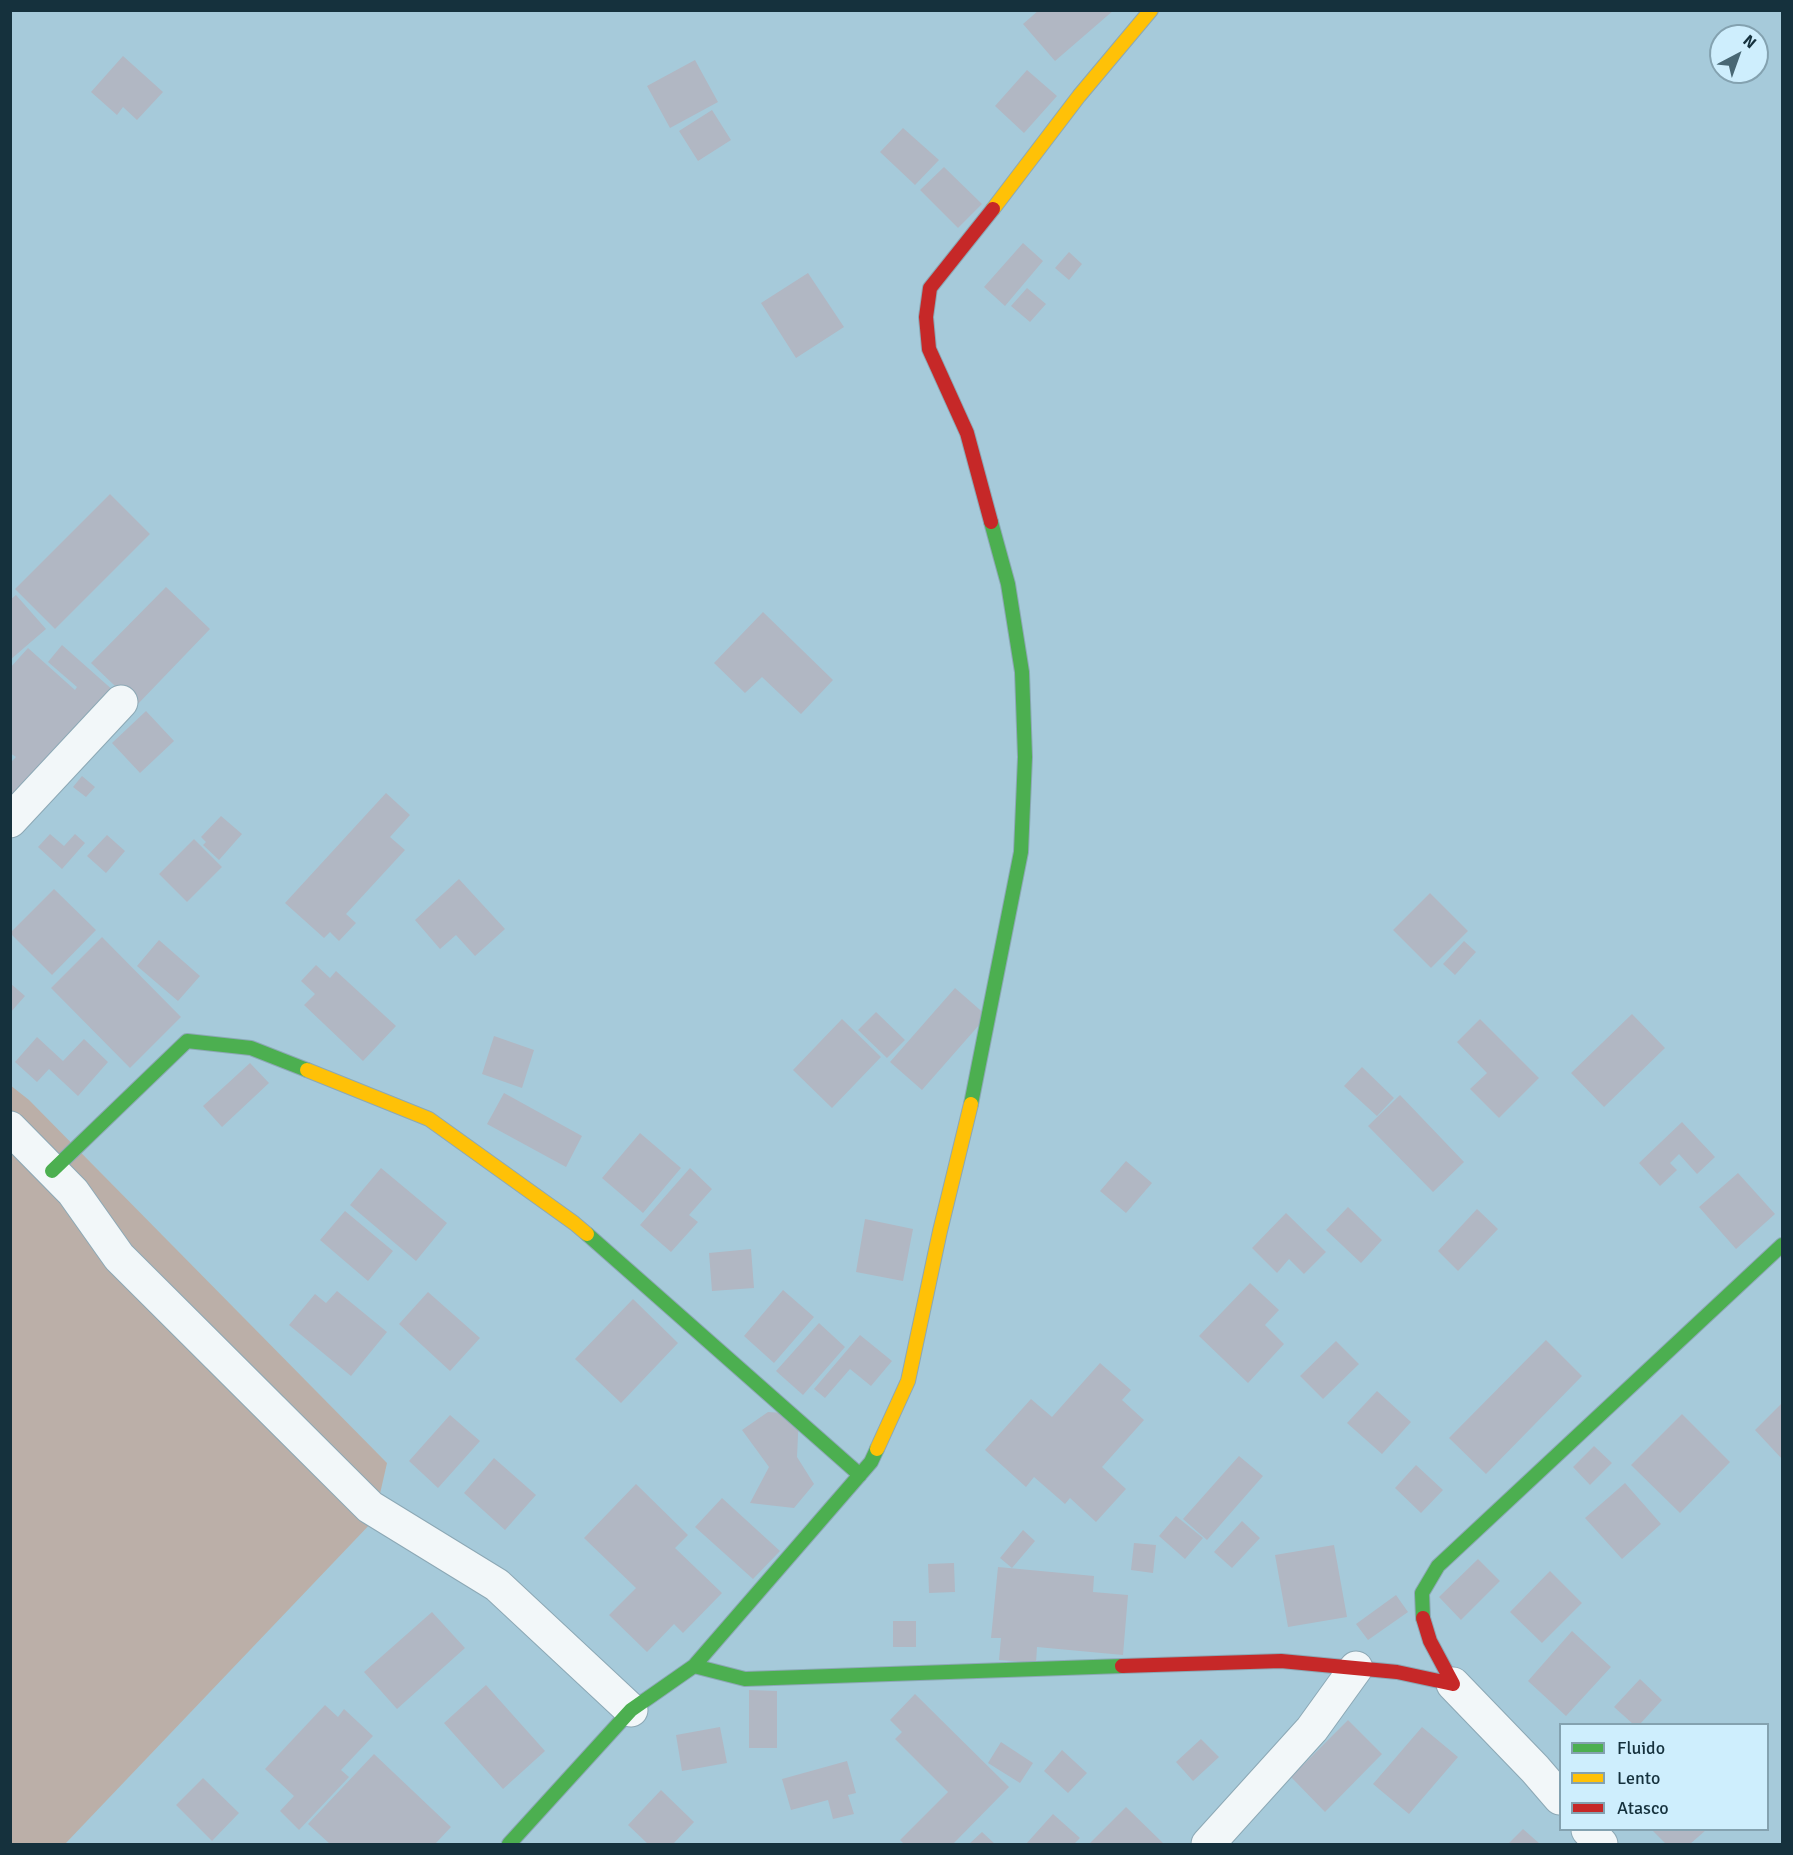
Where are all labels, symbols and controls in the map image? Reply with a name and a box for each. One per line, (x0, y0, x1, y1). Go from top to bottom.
north arrow (1709, 24, 1769, 84)
text: N (1739, 31, 1760, 53)
legend (1559, 1723, 1769, 1831)
text: Fluido (1617, 1737, 1665, 1759)
text: Lento (1617, 1767, 1660, 1789)
text: Atasco (1617, 1797, 1669, 1819)

